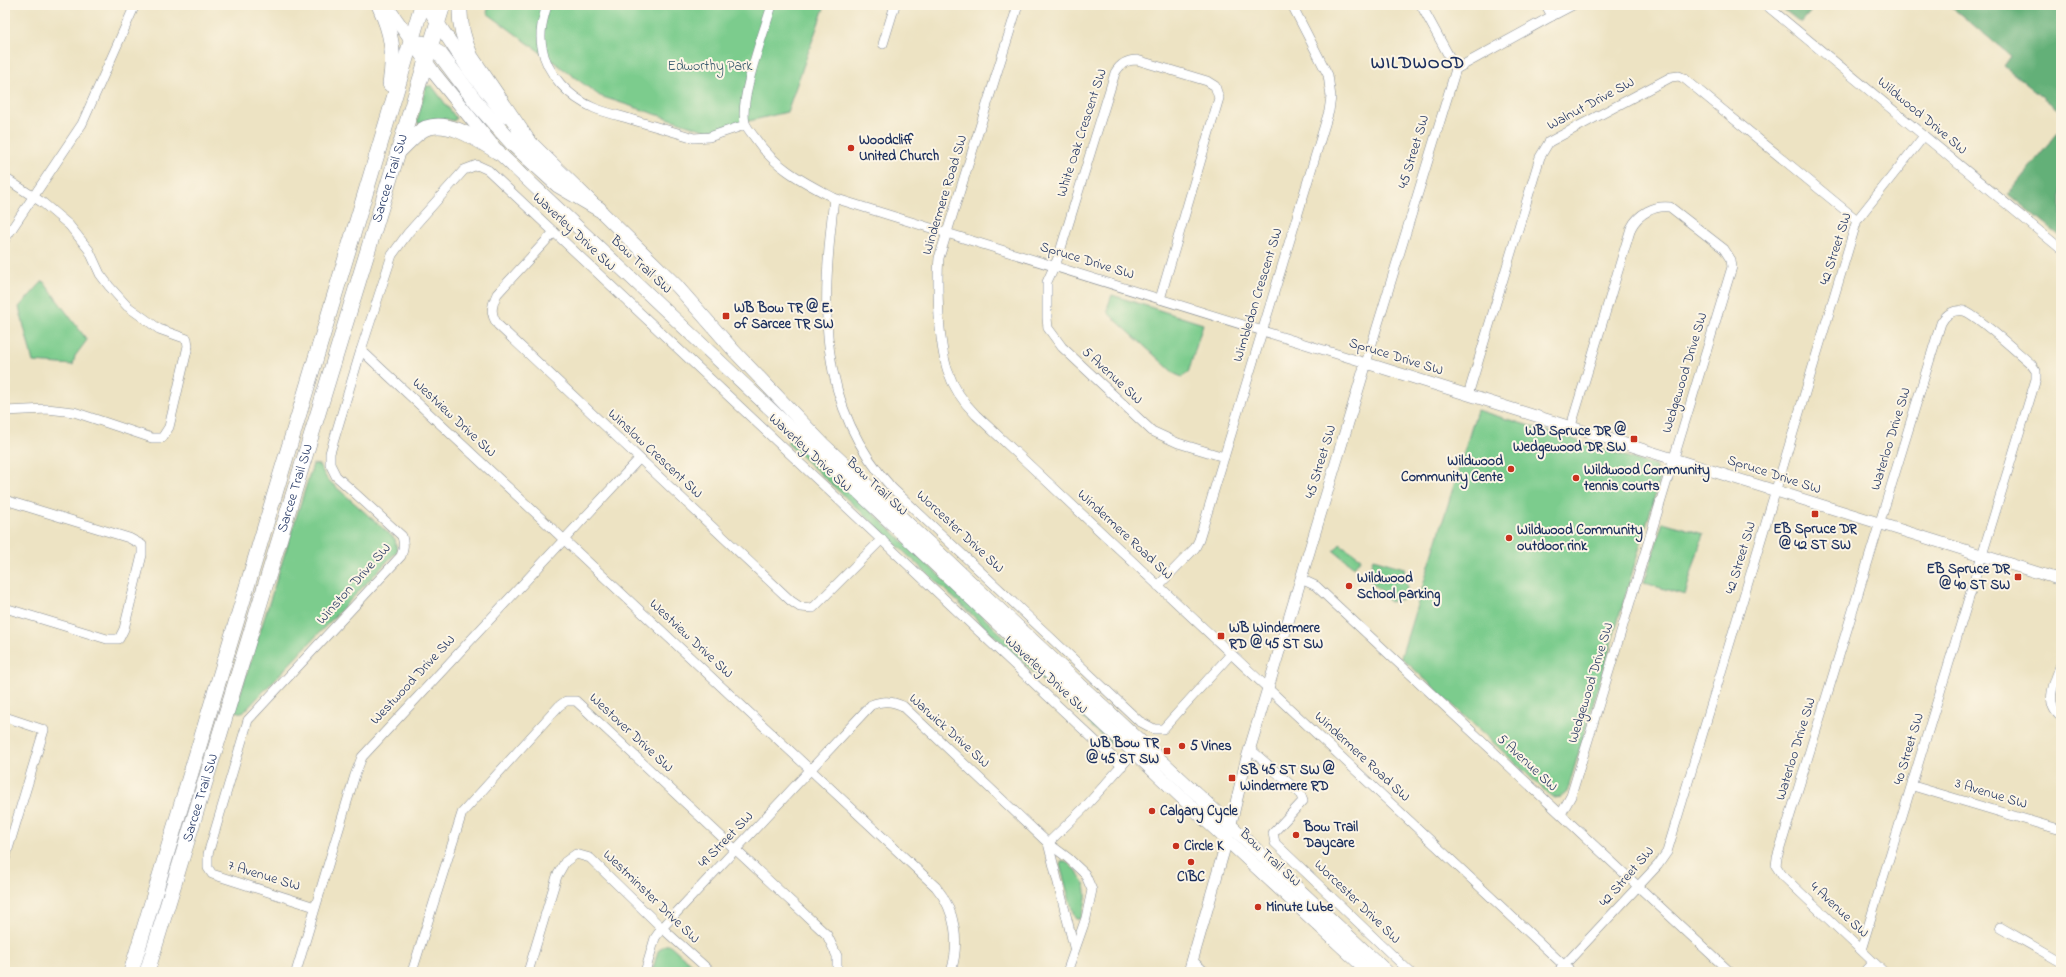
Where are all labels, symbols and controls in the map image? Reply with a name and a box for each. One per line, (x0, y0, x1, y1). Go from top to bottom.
district label: WILDWOOD (1371, 51, 1465, 77)
park label: Edworthy Park (668, 56, 753, 78)
street label: White Oak Crescent SW (1051, 66, 1113, 200)
street label: Walnut Drive SW (1544, 72, 1639, 136)
street label: Wildwood Drive SW (1872, 72, 1972, 160)
street label: 45 Street SW (1393, 113, 1435, 191)
place label: Woodcliff United Church (859, 130, 939, 167)
street label: Sarcee Trail SW (367, 131, 413, 225)
street label: Windermere Road SW (917, 132, 973, 258)
marker: Woodcliff United Church (846, 143, 856, 153)
street label: Waverley Drive SW (527, 188, 621, 277)
street label: 42 Street SW (1814, 210, 1858, 288)
street label: Wimbledon Crescent SW (1228, 225, 1288, 365)
street label: Bow Trail SW (605, 230, 677, 299)
street label: Spruce Drive SW (1037, 237, 1137, 285)
place label: WB Bow TR @ E. of Sarcee TR SW (734, 297, 834, 335)
street label: Wedgewood Drive SW (1657, 310, 1714, 436)
marker: WB Bow TR @ E. of Sarcee TR SW (721, 311, 731, 321)
street label: Spruce Drive SW (1346, 333, 1446, 381)
street label: 5 Avenue SW (1077, 342, 1147, 410)
street label: Westview Drive SW (407, 373, 501, 463)
street label: Waterloo Drive SW (1865, 385, 1917, 493)
street label: Winslow Crescent SW (603, 404, 707, 504)
street label: Waverley Drive SW (763, 409, 857, 498)
place label: WB Spruce DR @ Wedgewood DR SW (1513, 420, 1627, 460)
street label: 45 Street SW (1300, 423, 1342, 501)
marker: WB Spruce DR @ Wedgewood DR SW (1629, 434, 1639, 444)
street label: Sarcee Trail SW (272, 441, 319, 535)
street label: Spruce Drive SW (1724, 450, 1824, 500)
place label: Wildwood Community Cente (1401, 451, 1504, 490)
street label: Bow Trail SW (841, 452, 913, 521)
place label: Wildwood Community tennis courts (1583, 460, 1710, 497)
marker: Wildwood Community Cente (1506, 464, 1516, 474)
marker: Wildwood Community tennis courts (1571, 473, 1581, 483)
street label: Windermere Road SW (1072, 485, 1178, 585)
street label: Worcester Drive SW (911, 486, 1009, 578)
marker: EB Spruce DR @ 42 ST SW (1810, 509, 1820, 519)
street label: 42 Street SW (1720, 519, 1762, 597)
place label: EB Spruce DR @ 42 ST SW (1773, 519, 1858, 556)
place label: Wildwood Community outdoor rink (1517, 520, 1643, 557)
marker: Wildwood Community outdoor rink (1504, 533, 1514, 543)
street label: Winston Drive SW (312, 539, 396, 629)
place label: EB Spruce DR @ 40 ST SW (1927, 559, 2011, 596)
place label: Wildwood School parking (1357, 568, 1441, 607)
marker: EB Spruce DR @ 40 ST SW (2013, 572, 2023, 582)
marker: Wildwood School parking (1344, 581, 1354, 591)
street label: Westview Drive SW (644, 594, 738, 684)
place label: WB Windermere RD @ 45 ST SW (1228, 618, 1323, 655)
street label: Wedgewood Drive SW (1563, 620, 1620, 746)
street label: Westwood Drive SW (366, 630, 461, 730)
street label: Waverley Drive SW (999, 631, 1093, 720)
marker: WB Windermere RD @ 45 ST SW (1216, 631, 1226, 641)
street label: Westover Drive SW (584, 688, 678, 778)
street label: Warwick Drive SW (904, 689, 994, 773)
street label: Waterloo Drive SW (1770, 695, 1822, 803)
street label: Windermere Road SW (1309, 707, 1415, 807)
street label: 40 Street SW (1888, 710, 1930, 787)
street label: 5 Avenue SW (1492, 729, 1562, 797)
place label: WB Bow TR @ 45 ST SW (1085, 733, 1160, 770)
place label: 5 Vines (1190, 736, 1232, 757)
marker: 5 Vines (1177, 741, 1187, 751)
marker: WB Bow TR @ 45 ST SW (1162, 746, 1172, 756)
street label: Sarcee Trail SW (177, 751, 224, 845)
place label: SB 45 ST SW @ Windermere RD (1240, 759, 1335, 797)
marker: SB 45 ST SW @ Windermere RD (1227, 773, 1237, 783)
street label: 3 Avenue SW (1952, 773, 2030, 815)
place label: Calgary Cycle (1160, 801, 1239, 824)
marker: Calgary Cycle (1147, 806, 1157, 816)
street label: 49 Street SW (693, 807, 759, 873)
place label: Bow Trail Daycare (1303, 817, 1359, 856)
street label: Bow Trail SW (1234, 823, 1306, 892)
marker: Bow Trail Daycare (1291, 830, 1301, 840)
place label: Circle K (1184, 836, 1225, 857)
marker: Circle K (1171, 841, 1181, 851)
street label: 42 Street SW (1595, 842, 1660, 912)
street label: Westminster Drive SW (598, 845, 704, 949)
street label: 7 Avenue SW (225, 855, 303, 897)
street label: Worcester Drive SW (1309, 855, 1405, 949)
marker: CIBC (1186, 857, 1196, 867)
place label: CIBC (1177, 867, 1205, 888)
street label: 4 Avenue SW (1805, 877, 1873, 943)
place label: Minute Lube (1266, 897, 1334, 918)
marker: Minute Lube (1253, 902, 1263, 912)

